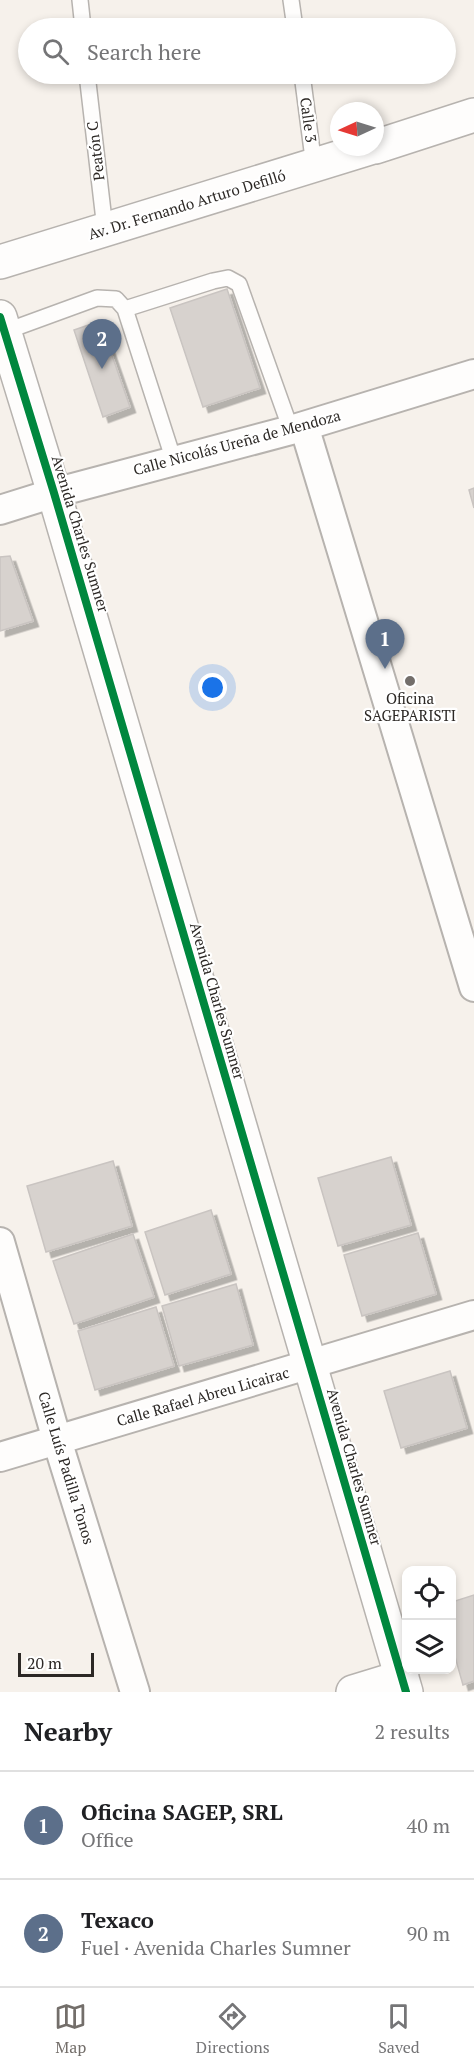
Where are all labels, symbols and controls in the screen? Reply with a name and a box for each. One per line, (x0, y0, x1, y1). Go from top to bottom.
search box (18, 18, 456, 84)
icon: search (39, 35, 72, 68)
text: Search here (87, 37, 201, 66)
street label: Calle 3 (296, 96, 322, 144)
north arrow (330, 102, 384, 156)
street label: Peatón C (81, 120, 109, 182)
street label: Av. Dr. Fernando Arturo Defilló (85, 164, 288, 244)
pin: 2 (82, 320, 122, 369)
street label: Calle Nicolás Ureña de Mendoza (131, 405, 343, 479)
street label: Avenida Charles Sumner (48, 453, 114, 615)
pin: 1 (366, 620, 404, 669)
your location (198, 673, 227, 702)
marker: Oficina SAGEPARISTI (403, 674, 417, 688)
place label: Oficina SAGEPARISTI (364, 688, 456, 725)
street label: Avenida Charles Sumner (186, 920, 250, 1082)
street label: Calle Rafael Abreu Licairac (114, 1362, 291, 1430)
street label: Avenida Charles Sumner (323, 1386, 387, 1548)
street label: Calle Luís Padilla Tonos (34, 1389, 100, 1547)
map controls (402, 1566, 456, 1674)
button: locate (402, 1566, 456, 1620)
button: layers (402, 1620, 456, 1674)
scale bar (18, 1650, 94, 1678)
text: 20 m (27, 1652, 62, 1674)
text: Nearby (24, 1714, 112, 1748)
text: 2 results (375, 1718, 450, 1745)
text: Oficina SAGEP, SRL (81, 1797, 283, 1826)
text: 1 (38, 1812, 49, 1839)
text: 40 m (407, 1812, 450, 1839)
text: Office (81, 1826, 134, 1853)
text: Texaco (81, 1905, 154, 1934)
text: 2 (38, 1920, 49, 1947)
text: 90 m (407, 1920, 450, 1947)
text: Fuel · Avenida Charles Sumner (81, 1934, 351, 1961)
tab: Map (54, 2000, 87, 2058)
tab: Directions (196, 2000, 270, 2058)
tab: Saved (378, 2000, 420, 2058)

